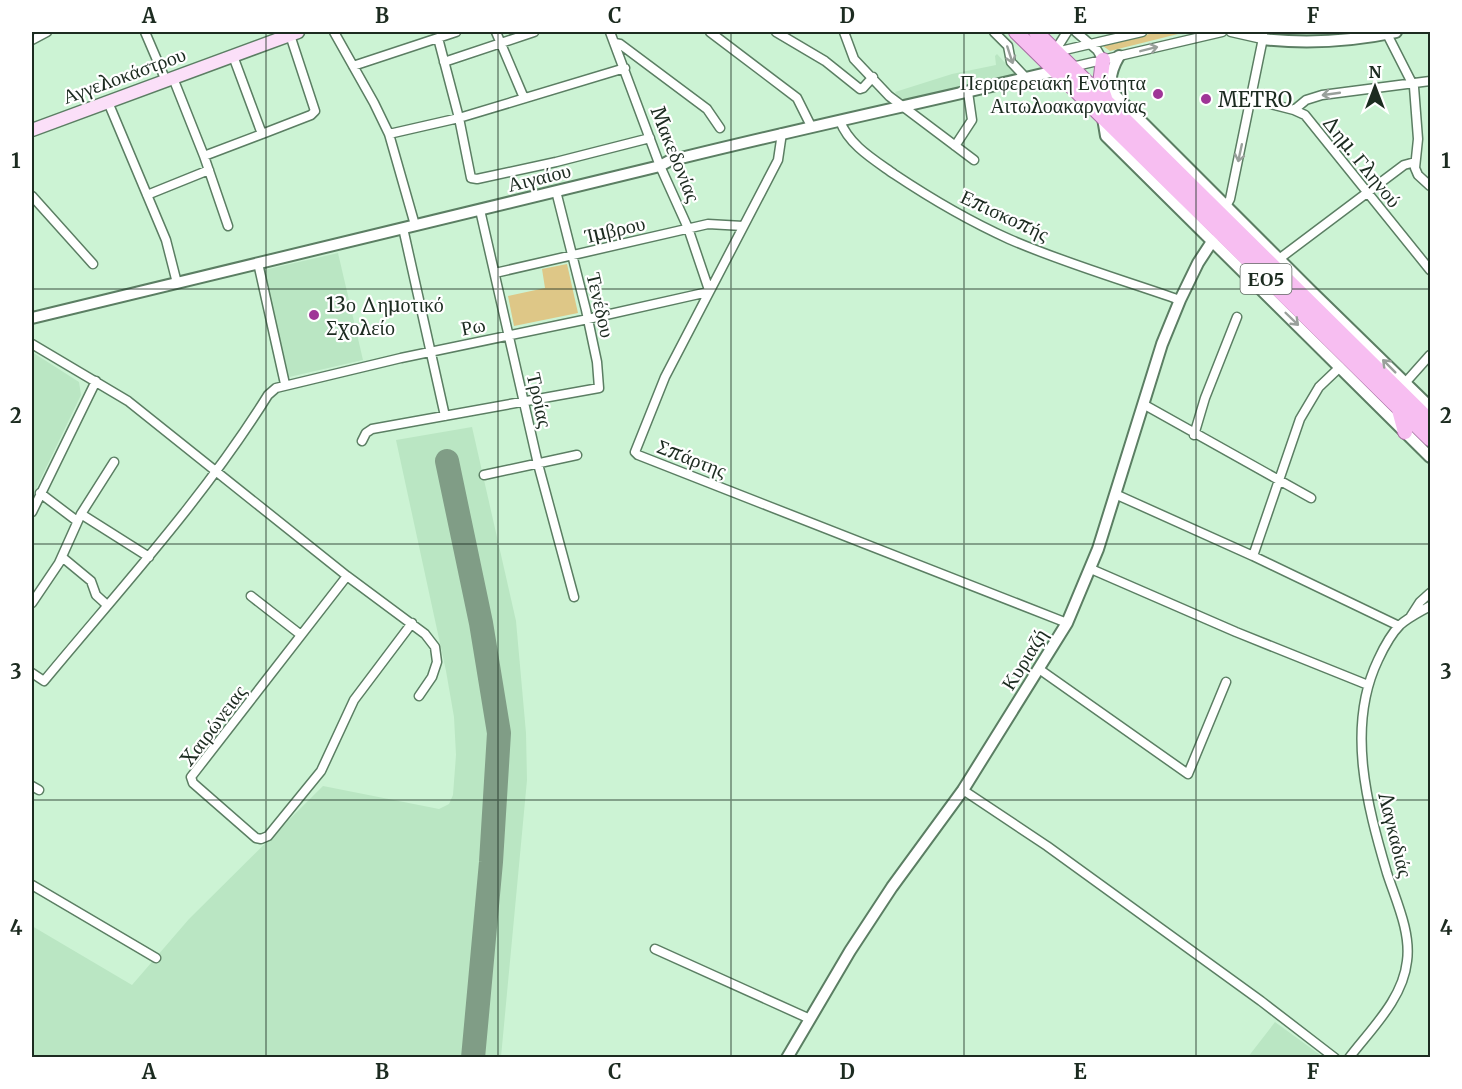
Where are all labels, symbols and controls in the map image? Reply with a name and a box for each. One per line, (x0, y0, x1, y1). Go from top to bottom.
text: A (141, 3, 157, 28)
text: B (375, 3, 389, 28)
text: C (608, 3, 622, 28)
text: D (839, 3, 855, 28)
text: E (1073, 3, 1087, 28)
text: F (1307, 3, 1320, 28)
street label: Αγγελοκάστρου (59, 41, 189, 109)
one-way arrow (1139, 42, 1158, 54)
one-way arrow (1005, 45, 1016, 64)
north arrow (1345, 57, 1405, 117)
text: N (1369, 62, 1382, 82)
place label: Περιφερειακή Ενότητα Αιτωλοακαρνανίας (960, 70, 1147, 118)
marker: Περιφερειακή Ενότητα Αιτωλοακαρνανίας (1151, 87, 1165, 101)
place label: METRO (1218, 87, 1292, 112)
one-way arrow (1321, 88, 1341, 99)
marker: METRO (1199, 92, 1213, 106)
street label: Μακεδονίας (645, 102, 707, 206)
street label: Δημ. Γληνού (1317, 110, 1407, 213)
one-way arrow (1234, 142, 1245, 162)
text: 1 (11, 148, 21, 173)
text: 1 (1441, 148, 1451, 173)
street label: Αιγαίου (505, 157, 573, 197)
street label: Επισκοπής (957, 184, 1053, 246)
street label: Ίμβρου (582, 210, 648, 248)
road number: ΕΟ5 (1240, 264, 1292, 294)
street label: Τενέδου (581, 270, 621, 340)
place label: 13ο Δημοτικό Σχολείο (326, 292, 444, 340)
marker: 13ο Δημοτικό Σχολείο (307, 308, 321, 322)
street label: Ρω (459, 311, 487, 341)
one-way arrow (1284, 312, 1299, 326)
one-way arrow (1381, 359, 1396, 374)
street label: Τροίας (522, 370, 558, 430)
text: 2 (10, 403, 22, 428)
text: 2 (1440, 403, 1452, 428)
street label: Σπάρτης (654, 433, 730, 483)
street label: Κυριαζή (995, 623, 1053, 695)
text: 3 (10, 659, 22, 684)
text: 3 (1440, 659, 1452, 684)
street label: Χαιρώνειας (175, 680, 251, 770)
street label: Λαγκαδιάς (1373, 789, 1419, 880)
text: 4 (10, 915, 23, 940)
text: 4 (1440, 915, 1453, 940)
text: A (141, 1059, 157, 1084)
text: B (375, 1059, 389, 1084)
text: C (608, 1059, 622, 1084)
text: D (839, 1059, 855, 1084)
text: E (1073, 1059, 1087, 1084)
text: F (1307, 1059, 1320, 1084)

